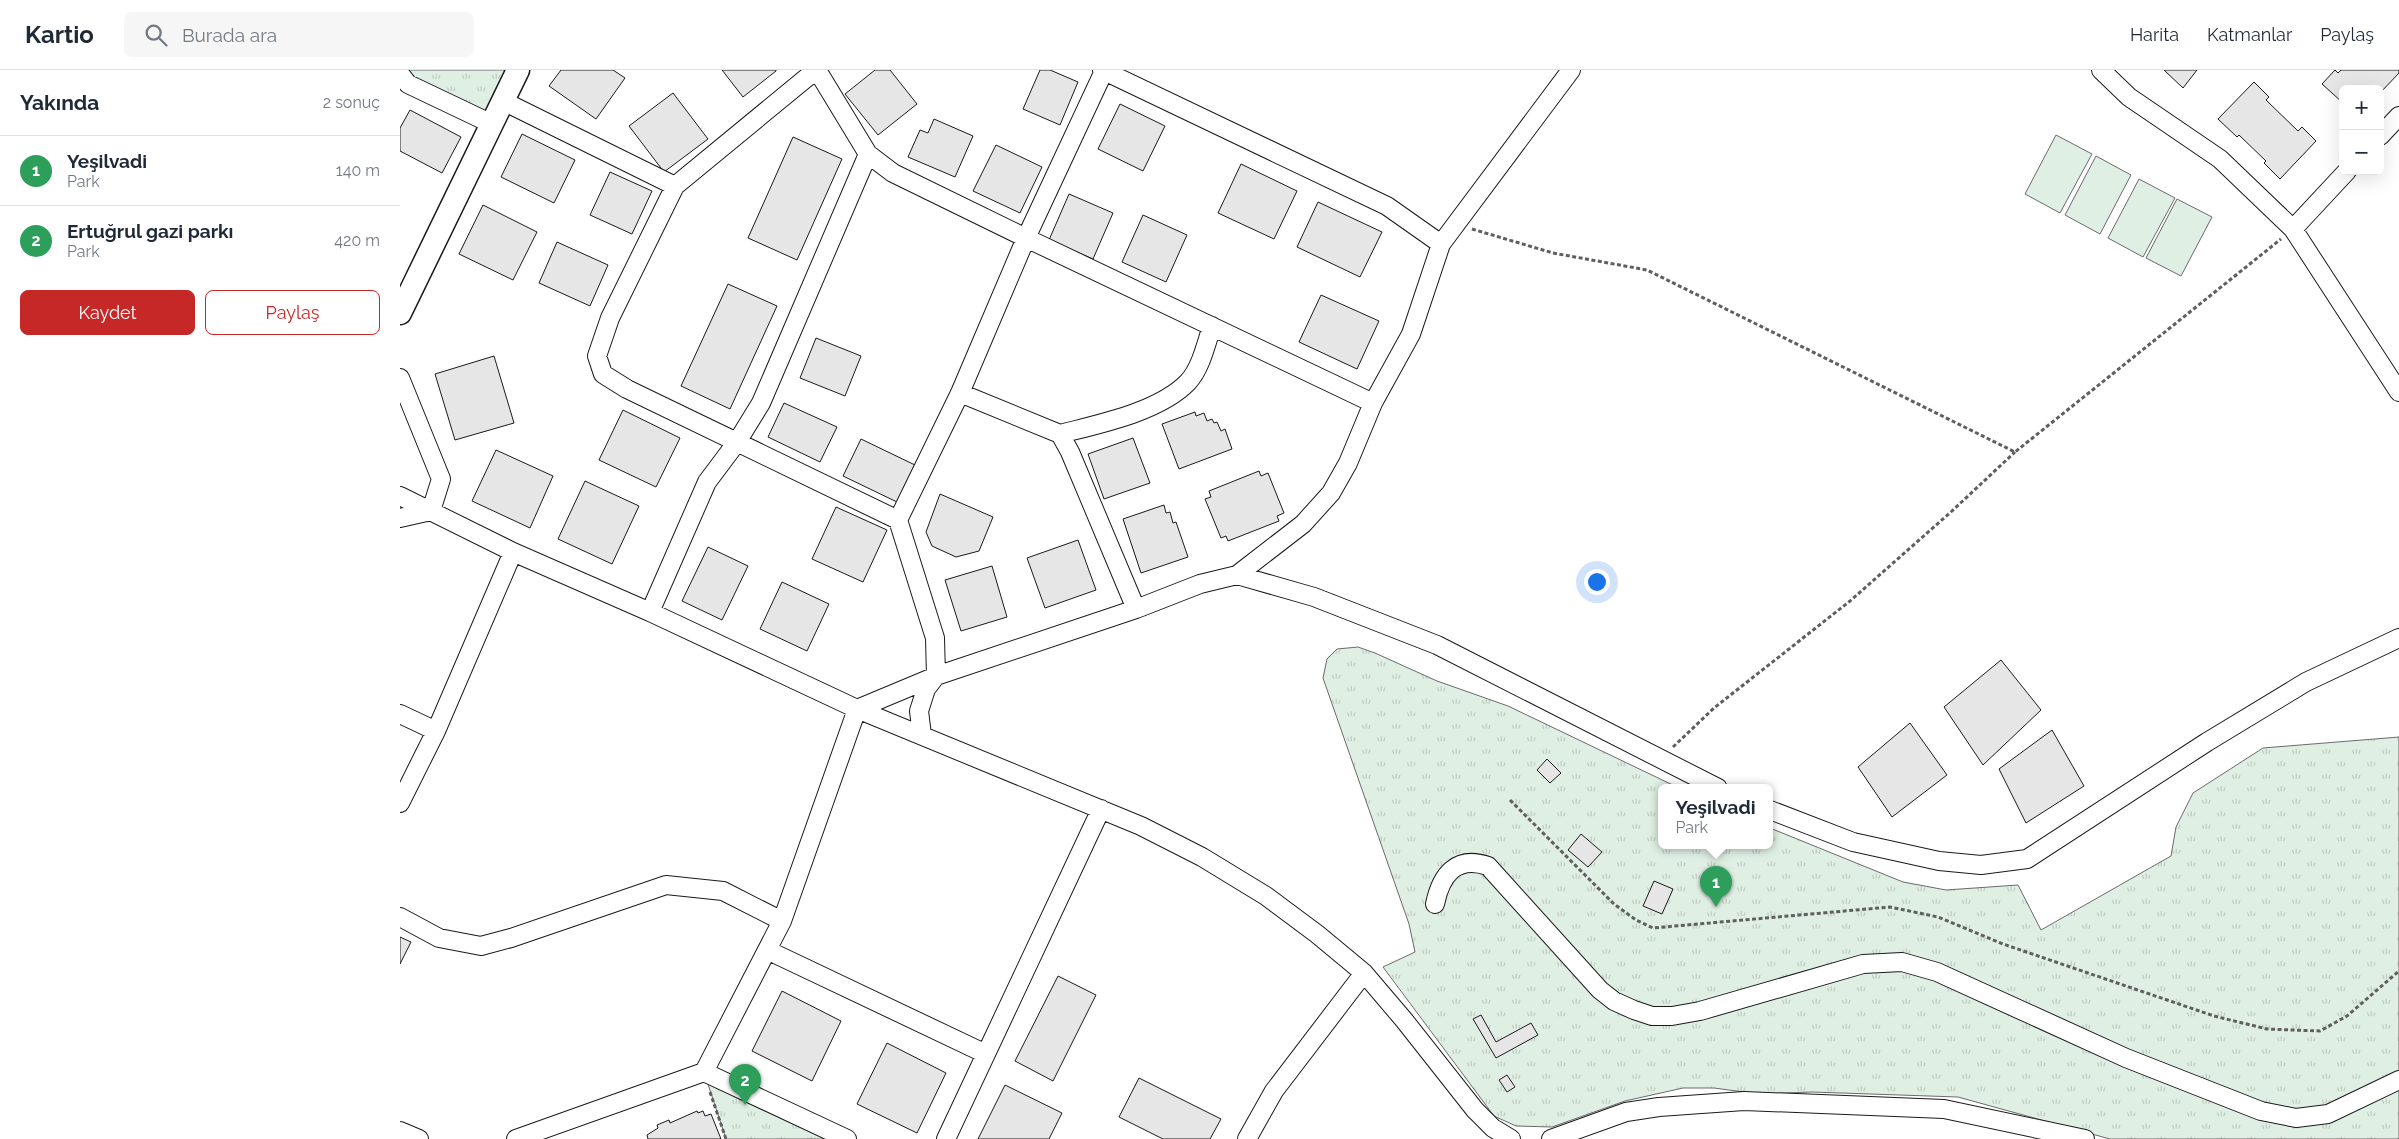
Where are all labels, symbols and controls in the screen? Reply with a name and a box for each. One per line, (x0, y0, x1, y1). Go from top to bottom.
search box (124, 12, 474, 57)
text: Kartio (25, 20, 94, 49)
icon: search (142, 21, 170, 49)
text: Burada ara (182, 24, 277, 46)
text: Harita (2130, 24, 2179, 45)
text: Katmanlar (2207, 24, 2292, 45)
text: Paylaş (2320, 24, 2374, 45)
map controls (2339, 85, 2384, 175)
button: + (2339, 85, 2384, 130)
text: Yakında (20, 90, 99, 115)
text: 2 sonuç (323, 93, 380, 112)
button: − (2339, 130, 2384, 175)
text: Yeşilvadi (67, 150, 147, 172)
text: 1 (32, 161, 40, 180)
text: 140 m (336, 161, 380, 180)
text: Park (67, 172, 100, 191)
text: Ertuğrul gazi parkı (67, 220, 233, 242)
text: 2 (31, 231, 41, 250)
text: 420 m (334, 231, 380, 250)
text: Park (67, 242, 100, 261)
button: Kaydet (20, 290, 195, 335)
button: Paylaş (205, 290, 380, 335)
your location (1584, 569, 1610, 595)
popup (1658, 784, 1773, 849)
text: Yeşilvadi (1675, 796, 1756, 818)
text: Park (1675, 818, 1708, 837)
pin: 1 (1700, 866, 1732, 907)
pin: 2 (729, 1064, 761, 1105)

